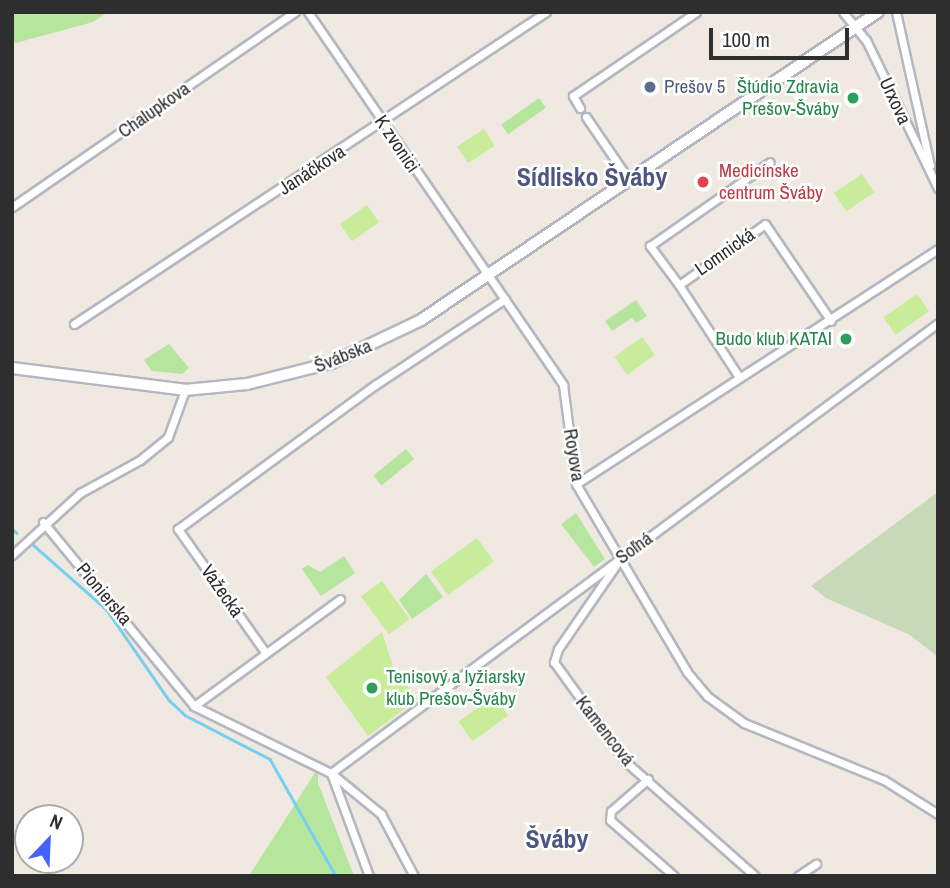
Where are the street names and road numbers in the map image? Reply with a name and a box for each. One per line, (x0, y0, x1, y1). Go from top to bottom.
street label: Urxova (874, 74, 916, 128)
street label: Chalupkova (114, 77, 194, 143)
street label: K zvonici (370, 111, 424, 177)
street label: Janáčkova (275, 140, 349, 200)
street label: Lomnická (691, 223, 759, 281)
street label: Švábska (311, 334, 375, 378)
street label: Royova (559, 427, 589, 483)
street label: Soľná (611, 527, 657, 569)
street label: Pionierska (71, 558, 137, 630)
street label: Važecká (196, 560, 248, 622)
street label: Kamencová (571, 692, 639, 770)

